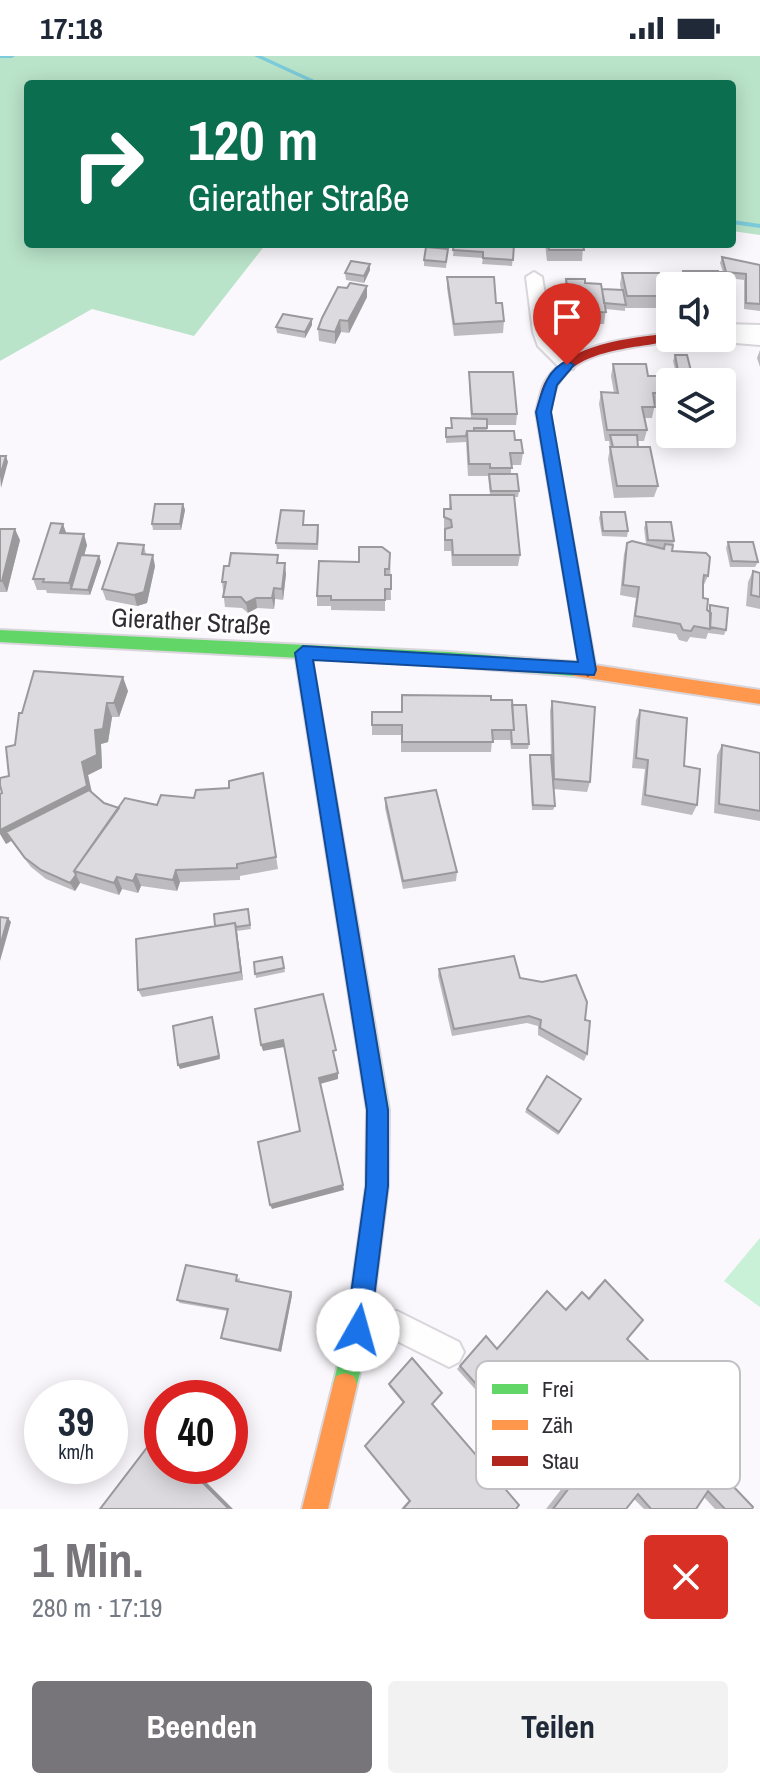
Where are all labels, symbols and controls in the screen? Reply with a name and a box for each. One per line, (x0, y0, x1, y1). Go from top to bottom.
text: 17:18 (40, 8, 103, 48)
text: 120 m (188, 102, 318, 177)
icon: right (56, 112, 160, 216)
text: Gierather Straße (188, 174, 410, 222)
map controls (656, 272, 736, 448)
button: sound (656, 272, 736, 352)
pin (533, 283, 601, 365)
icon: arrive (545, 295, 589, 339)
button: layers (656, 368, 736, 448)
street label: Gierather Straße (110, 599, 272, 643)
position arrow (316, 1288, 400, 1372)
legend (476, 1361, 740, 1489)
text: Frei (542, 1374, 574, 1404)
speed limit sign: 40 (144, 1380, 248, 1484)
text: 39 (58, 1395, 94, 1448)
text: Zäh (542, 1410, 573, 1440)
text: km/h (58, 1438, 94, 1465)
text: Stau (542, 1446, 579, 1476)
text: 1 Min. (32, 1527, 144, 1592)
button: close (644, 1535, 728, 1619)
text: 280 m · 17:19 (32, 1590, 162, 1625)
button: Beenden (32, 1681, 372, 1773)
button: Teilen (388, 1681, 728, 1773)

